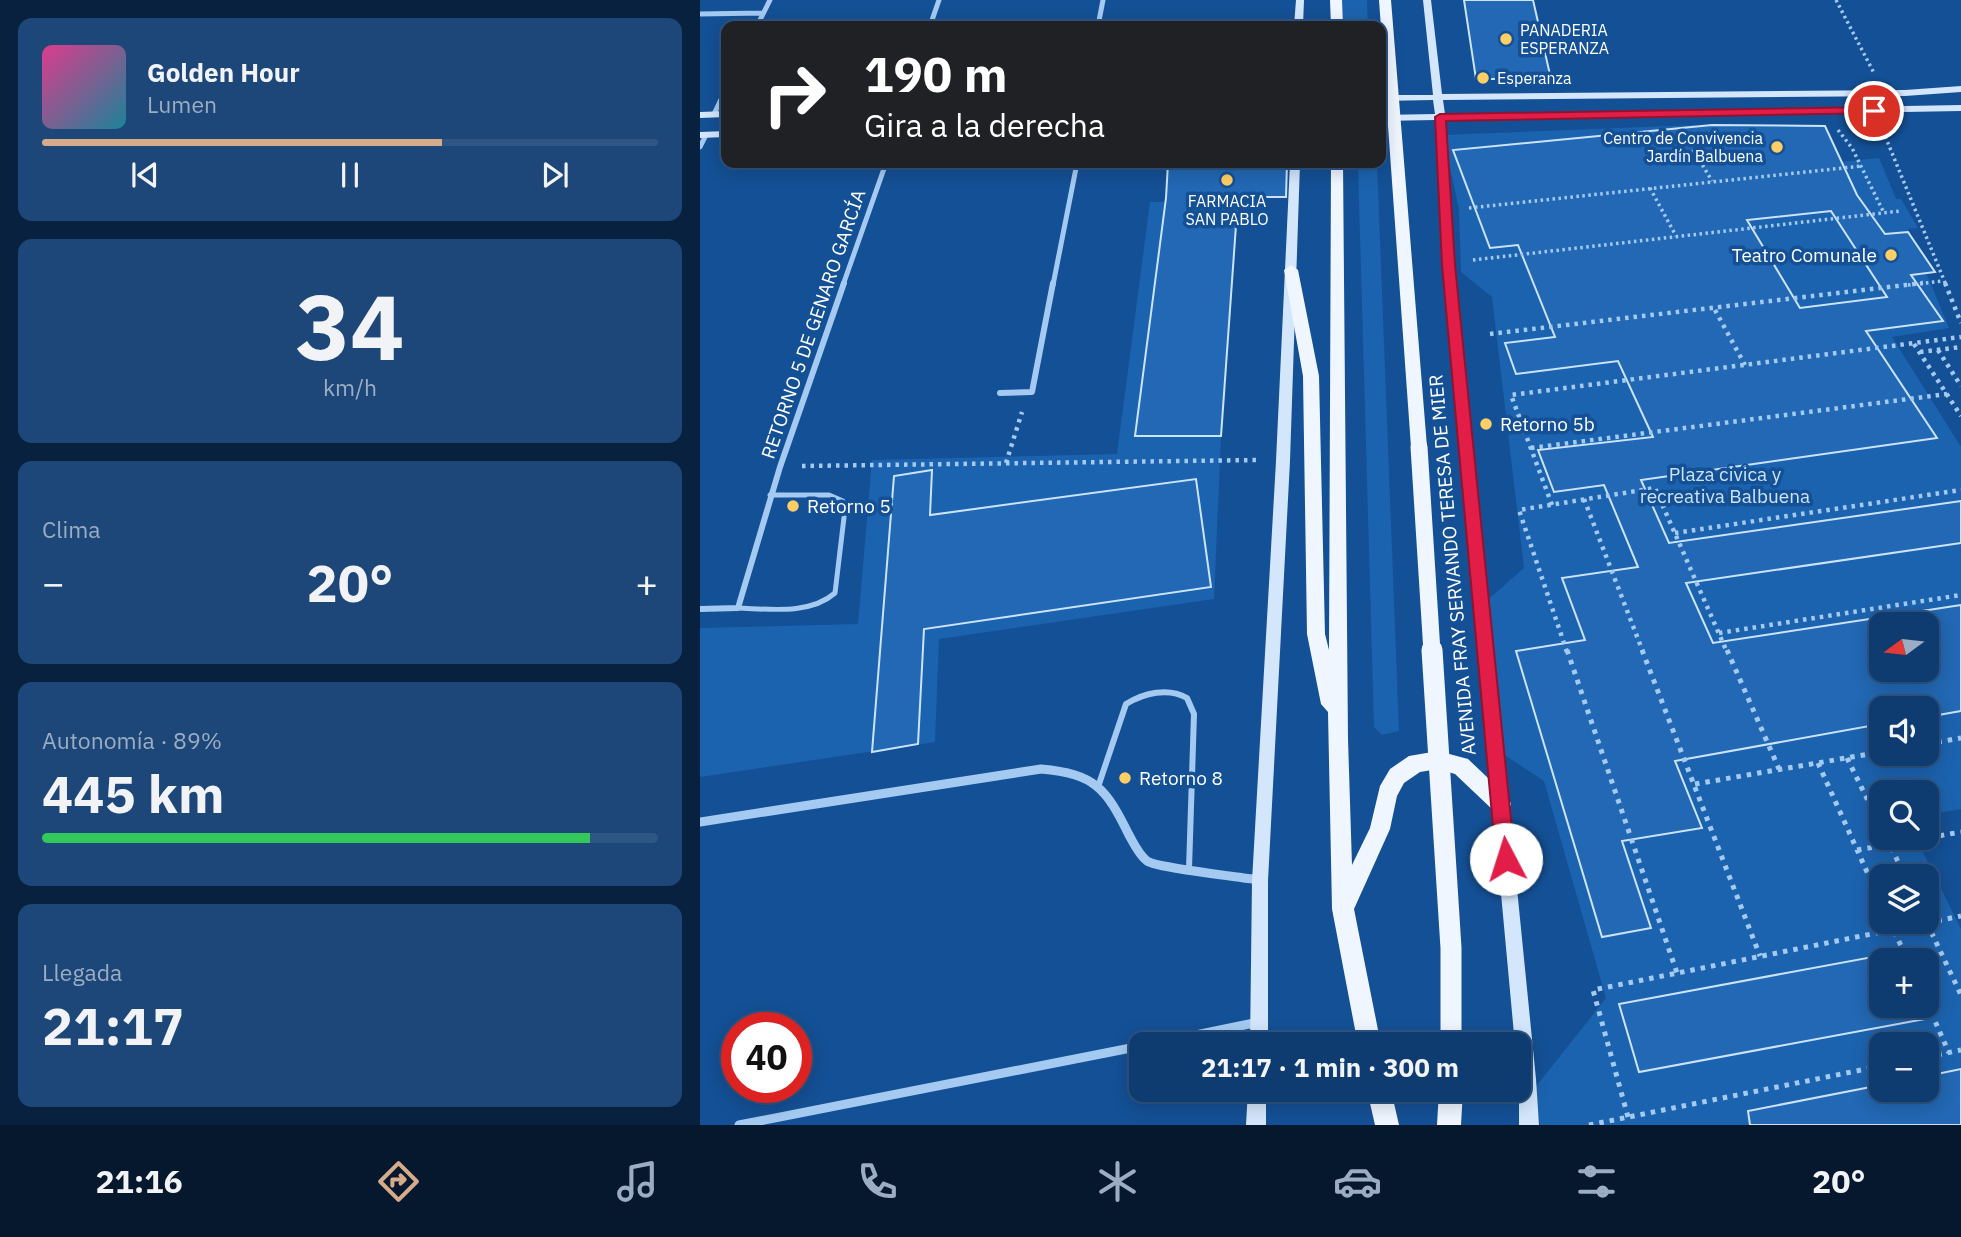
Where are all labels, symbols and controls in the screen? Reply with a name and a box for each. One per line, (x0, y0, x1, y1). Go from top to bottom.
place label: PANADERIA ESPERANZA (1520, 20, 1609, 58)
marker: PANADERIA ESPERANZA (1498, 31, 1514, 47)
text: 190 m (864, 42, 1008, 105)
icon: right (749, 49, 840, 140)
text: Golden Hour (147, 55, 300, 89)
place label: Esperanza (1497, 68, 1572, 88)
marker: Esperanza (1475, 70, 1491, 86)
pin (1844, 81, 1904, 141)
text: Lumen (147, 89, 217, 119)
icon: arrive (1855, 92, 1893, 130)
text: Gira a la derecha (864, 104, 1105, 146)
place label: Centro de Convivencia Jardín Balbuena (1603, 128, 1763, 166)
marker: Centro de Convivencia Jardín Balbuena (1769, 139, 1785, 155)
icon: previous (126, 156, 164, 194)
icon: pause (331, 156, 369, 194)
icon: next (536, 156, 574, 194)
marker: FARMACIA SAN PABLO (1219, 172, 1235, 188)
street label: RETORNO 5 DE GENARO GARCÍA (755, 186, 871, 462)
place label: FARMACIA SAN PABLO (1185, 191, 1269, 229)
place label: Teatro Comunale (1732, 243, 1877, 267)
marker: Teatro Comunale (1883, 247, 1899, 263)
text: 34 (295, 267, 405, 385)
text: km/h (323, 372, 377, 402)
street label: AVENIDA FRAY SERVANDO TERESA DE MIER (1423, 374, 1481, 756)
place label: Retorno 5b (1500, 412, 1595, 436)
marker: Retorno 5b (1478, 416, 1494, 432)
park label: Plaza civica y recreativa Balbuena (1640, 462, 1810, 508)
place label: Retorno 5 (807, 494, 891, 518)
marker: Retorno 5 (785, 498, 801, 514)
text: Clima (42, 514, 101, 544)
text: 20° (307, 549, 393, 616)
text: − (42, 558, 65, 607)
text: + (635, 558, 658, 607)
north arrow (1869, 612, 1939, 682)
map controls (1869, 612, 1939, 1102)
button: sound (1869, 696, 1939, 766)
text: Autonomía · 89% (42, 725, 222, 755)
text: 445 km (42, 760, 224, 827)
place label: Retorno 8 (1139, 766, 1223, 790)
marker: Retorno 8 (1117, 770, 1133, 786)
button: search (1869, 780, 1939, 850)
position arrow (1469, 822, 1543, 896)
button: layers (1869, 864, 1939, 934)
button: + (1869, 948, 1939, 1018)
text: Llegada (42, 957, 122, 987)
text: 21:17 (42, 992, 184, 1059)
speed limit sign: 40 (721, 1012, 812, 1103)
button: − (1869, 1032, 1939, 1102)
text: 21:17 · 1 min · 300 m (1201, 1050, 1459, 1084)
icon: directions (374, 1157, 423, 1206)
icon: music (613, 1157, 662, 1206)
icon: phone (853, 1157, 902, 1206)
icon: climate (1093, 1157, 1142, 1206)
icon: car (1333, 1157, 1382, 1206)
icon: filters (1572, 1157, 1621, 1206)
text: 21:16 (95, 1160, 183, 1202)
text: 20° (1812, 1160, 1866, 1202)

